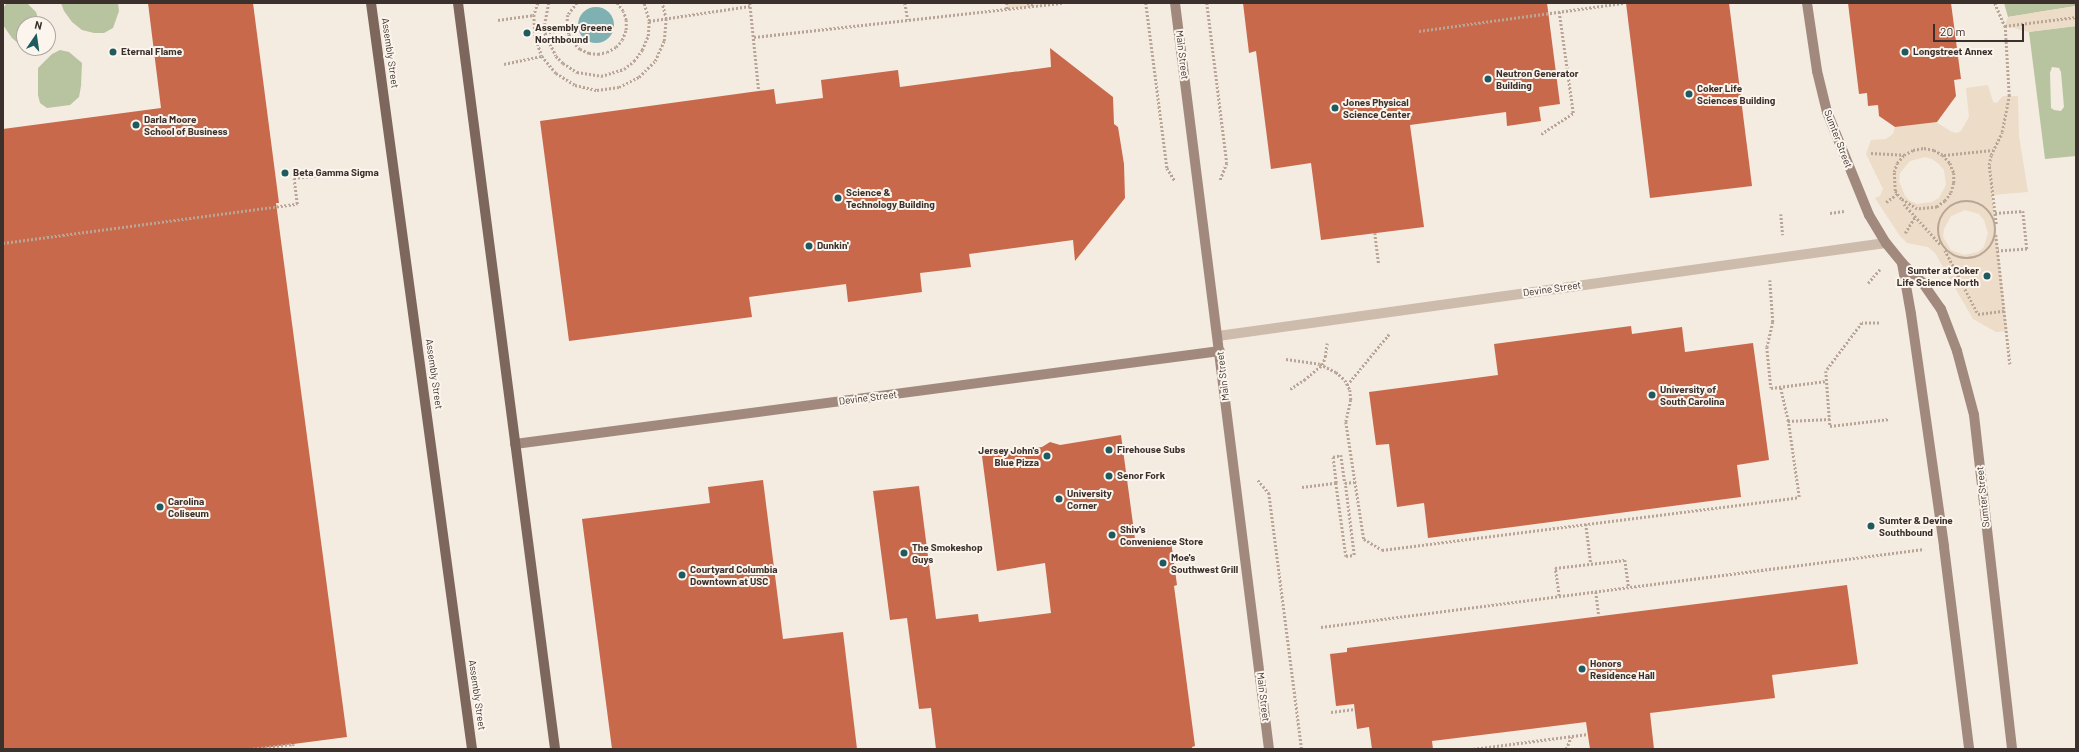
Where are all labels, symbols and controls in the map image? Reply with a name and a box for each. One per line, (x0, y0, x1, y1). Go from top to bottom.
north arrow (16, 16, 56, 56)
scale bar (1935, 16, 2026, 42)
street label: Assembly Street (379, 17, 401, 89)
text: N (34, 18, 44, 32)
place label: Assembly Greene Northbound (535, 21, 612, 44)
text: 20 m (1940, 24, 1966, 38)
marker: Assembly Greene Northbound (522, 28, 532, 38)
street label: Main Street (1173, 30, 1191, 80)
place label: Eternal Flame (121, 46, 182, 58)
place label: Longstreet Annex (1913, 46, 1993, 58)
marker: Eternal Flame (108, 47, 118, 57)
marker: Longstreet Annex (1900, 47, 1910, 57)
place label: Neutron Generator Building (1496, 67, 1579, 90)
marker: Neutron Generator Building (1483, 74, 1493, 84)
place label: Coker Life Sciences Building (1697, 82, 1775, 106)
marker: Coker Life Sciences Building (1684, 89, 1694, 99)
place label: Jones Physical Science Center (1343, 96, 1411, 120)
marker: Jones Physical Science Center (1330, 103, 1340, 113)
street label: Sumter Street (1821, 108, 1855, 170)
place label: Darla Moore School of Business (144, 113, 228, 136)
marker: Darla Moore School of Business (131, 120, 141, 130)
place label: Beta Gamma Sigma (293, 167, 379, 179)
marker: Beta Gamma Sigma (280, 168, 290, 178)
place label: Science & Technology Building (846, 186, 935, 210)
marker: Science & Technology Building (833, 193, 843, 203)
place label: Dunkin' (817, 240, 849, 252)
marker: Dunkin' (804, 241, 814, 251)
place label: Sumter at Coker Life Science North (1897, 264, 1979, 288)
marker: Sumter at Coker Life Science North (1982, 271, 1992, 281)
street label: Devine Street (1522, 279, 1582, 299)
street label: Assembly Street (423, 338, 445, 410)
street label: Main Street (1214, 351, 1232, 401)
place label: University of South Carolina (1660, 383, 1725, 406)
street label: Devine Street (838, 388, 898, 408)
marker: University of South Carolina (1647, 390, 1657, 400)
place label: Jersey John's Blue Pizza (978, 444, 1039, 468)
place label: Firehouse Subs (1117, 444, 1185, 456)
marker: Firehouse Subs (1104, 445, 1114, 455)
marker: Jersey John's Blue Pizza (1042, 451, 1052, 461)
street label: Sumter Street (1974, 466, 1992, 528)
place label: Senor Fork (1117, 470, 1165, 482)
marker: Senor Fork (1104, 471, 1114, 481)
place label: University Corner (1067, 487, 1112, 510)
marker: University Corner (1054, 494, 1064, 504)
place label: Carolina Coliseum (168, 495, 209, 518)
marker: Carolina Coliseum (155, 502, 165, 512)
place label: Sumter & Devine Southbound (1879, 514, 1953, 538)
marker: Sumter & Devine Southbound (1866, 521, 1876, 531)
place label: Shiv's Convenience Store (1120, 523, 1203, 546)
marker: Shiv's Convenience Store (1107, 530, 1117, 540)
place label: The Smokeshop Guys (912, 541, 983, 564)
marker: The Smokeshop Guys (899, 548, 909, 558)
place label: Moe's Southwest Grill (1171, 551, 1238, 574)
marker: Moe's Southwest Grill (1158, 558, 1168, 568)
place label: Courtyard Columbia Downtown at USC (690, 563, 778, 586)
marker: Courtyard Columbia Downtown at USC (677, 570, 687, 580)
place label: Honors Residence Hall (1590, 657, 1655, 680)
street label: Assembly Street (466, 659, 488, 731)
marker: Honors Residence Hall (1577, 664, 1587, 674)
street label: Main Street (1254, 672, 1272, 722)

